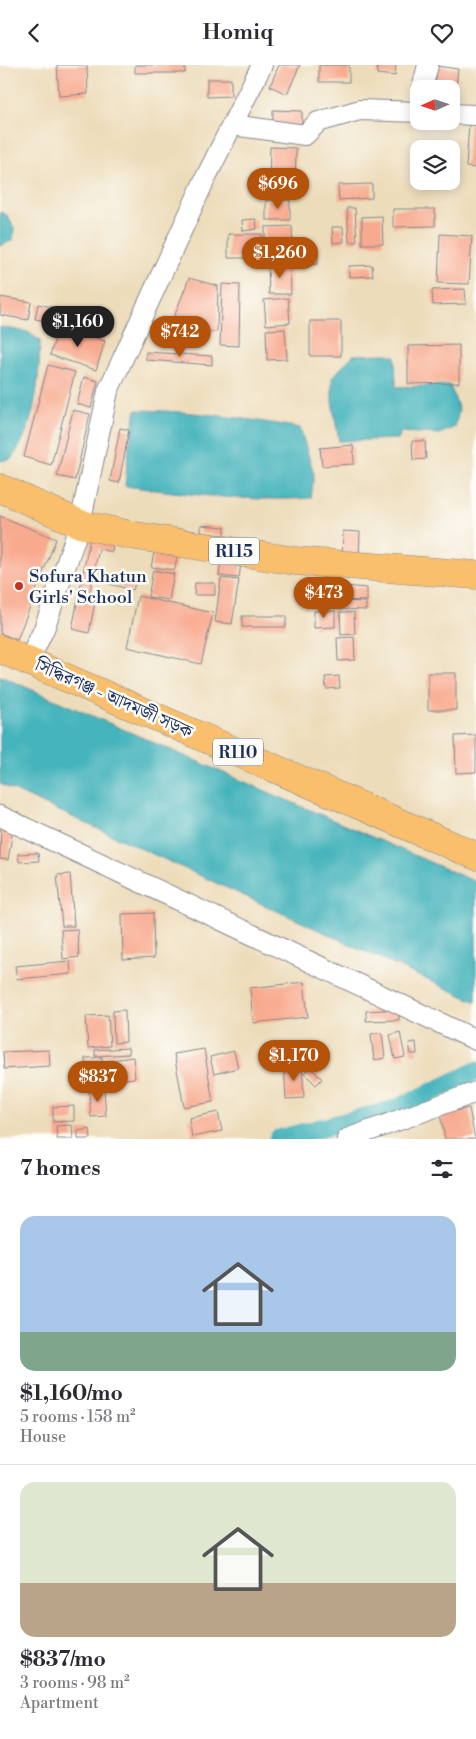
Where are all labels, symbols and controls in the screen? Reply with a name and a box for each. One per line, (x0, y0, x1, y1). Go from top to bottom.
icon: back (20, 19, 48, 47)
text: Homiq (203, 19, 274, 46)
icon: heart (428, 19, 456, 47)
north arrow (410, 80, 460, 130)
map controls (410, 80, 460, 190)
button: layers (410, 140, 460, 190)
pin: $696 (248, 167, 308, 210)
text: $696 (258, 174, 298, 194)
pin: $1,260 (239, 237, 321, 279)
text: $1,260 (253, 243, 307, 263)
pin: $1,160 (37, 305, 119, 348)
text: $1,160 (52, 312, 104, 332)
pin: $742 (150, 315, 210, 358)
text: $742 (161, 322, 199, 342)
road number: R115 (209, 537, 259, 565)
place label: Sofura Khatun Girls' School (29, 565, 147, 609)
pin: $473 (294, 577, 354, 619)
marker: Sofura Khatun Girls' School (13, 580, 25, 592)
text: $473 (305, 583, 343, 603)
street label: সিদ্ধিরগঞ্জ - আদমজী সড়ক (31, 653, 197, 744)
road number: R110 (213, 739, 263, 765)
pin: $1,170 (253, 1039, 335, 1082)
text: $1,170 (269, 1046, 319, 1066)
pin: $837 (68, 1061, 128, 1103)
text: $837 (79, 1067, 117, 1087)
icon: filters (428, 1155, 456, 1183)
text: 7 homes (20, 1156, 101, 1182)
icon: home (193, 1249, 283, 1339)
text: $1,160/mo (20, 1381, 123, 1407)
text: 5 rooms · 158 m² (20, 1407, 136, 1427)
text: House (20, 1427, 66, 1447)
icon: home (193, 1514, 283, 1604)
text: $837/mo (20, 1647, 106, 1673)
text: 3 rooms · 98 m² (20, 1673, 130, 1693)
text: Apartment (20, 1693, 99, 1713)

